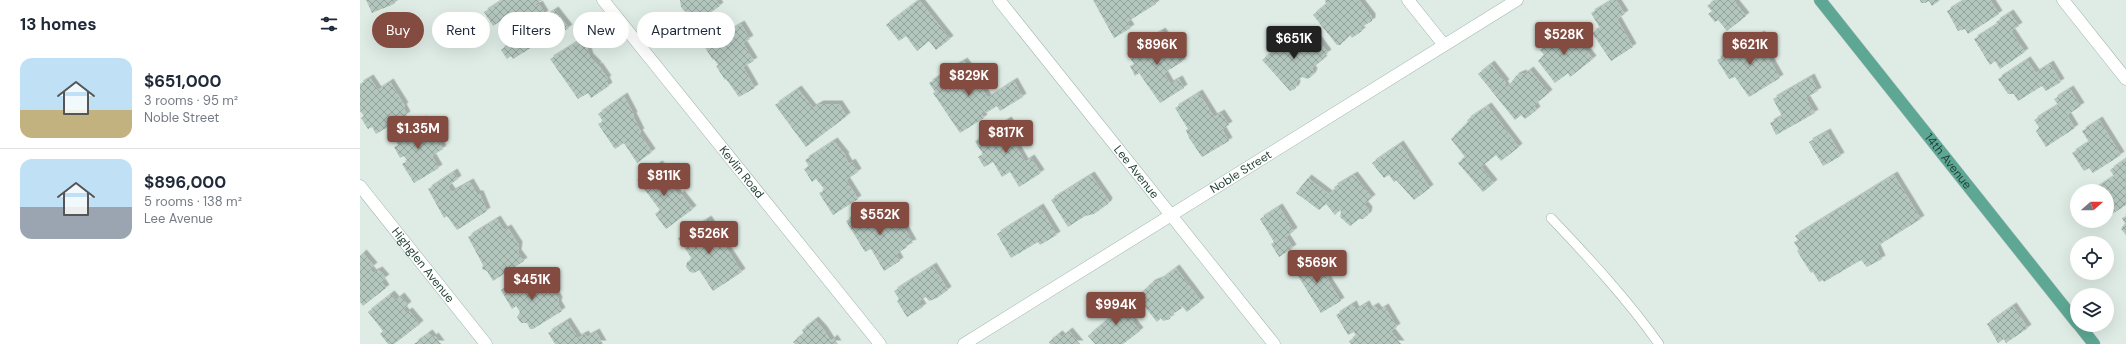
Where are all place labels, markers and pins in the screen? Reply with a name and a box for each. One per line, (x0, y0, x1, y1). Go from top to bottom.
pin: $528K (1536, 22, 1592, 56)
pin: $651K (1266, 26, 1322, 60)
pin: $896K (1129, 32, 1185, 66)
pin: $621K (1722, 32, 1778, 66)
pin: $829K (941, 63, 997, 97)
pin: $1.35M (385, 116, 451, 150)
pin: $817K (978, 120, 1034, 154)
pin: $811K (636, 163, 692, 197)
pin: $552K (852, 202, 908, 236)
pin: $526K (681, 221, 737, 255)
pin: $569K (1289, 250, 1345, 284)
pin: $451K (504, 267, 560, 301)
pin: $994K (1088, 292, 1144, 326)

